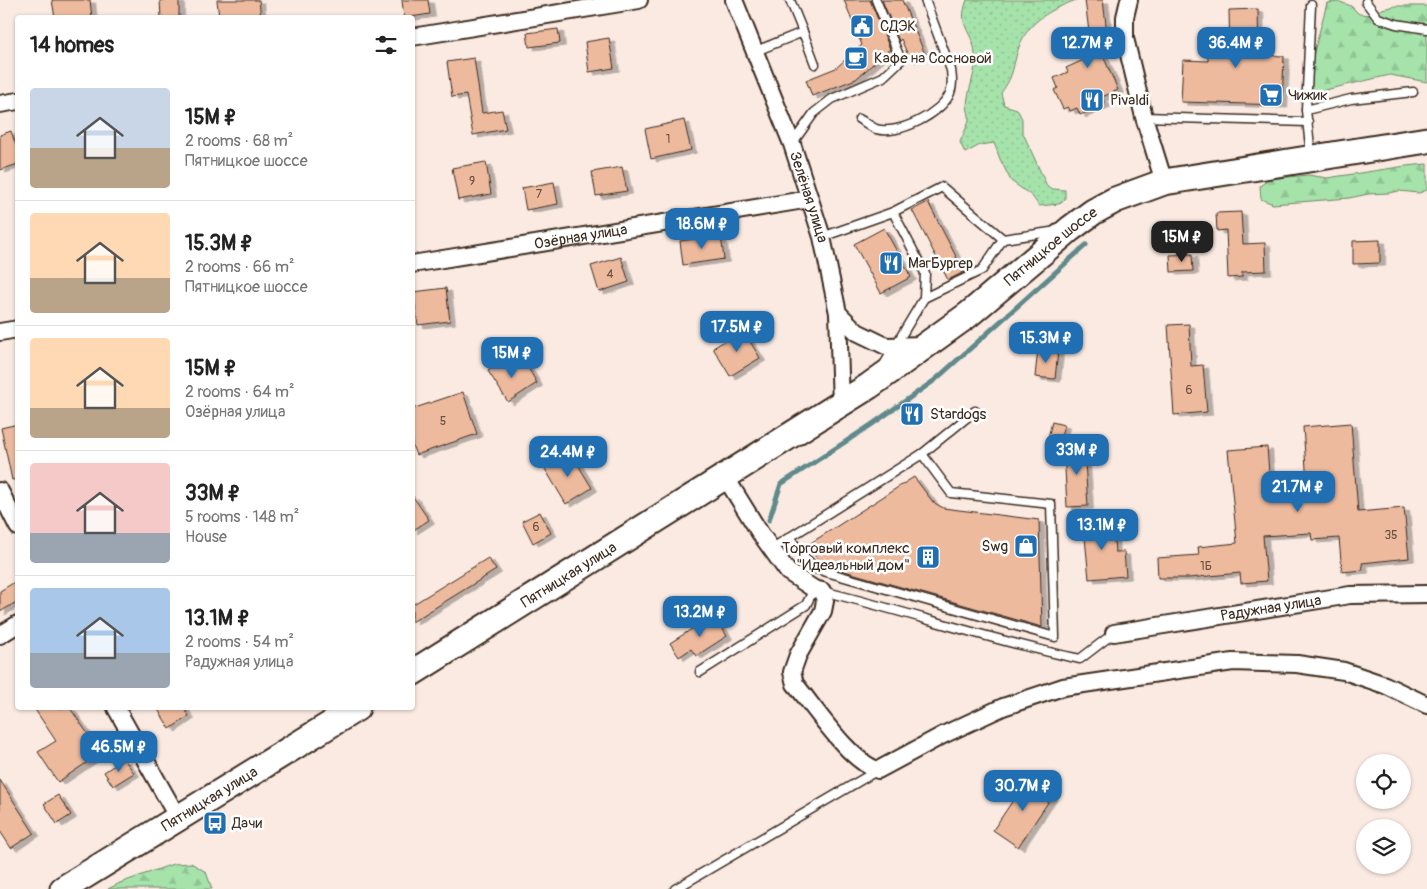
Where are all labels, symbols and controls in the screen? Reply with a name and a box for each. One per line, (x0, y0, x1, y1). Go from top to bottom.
public building icon: СДЭК (849, 13, 875, 39)
place label: СДЭК (880, 17, 916, 36)
pin: 12.7M ₽ (1042, 27, 1134, 69)
pin: 36.4M ₽ (1190, 27, 1282, 69)
icon: filters (372, 31, 400, 59)
text: 14 homes (30, 32, 114, 59)
text: 12.7M ₽ (1062, 33, 1114, 53)
text: 36.4M ₽ (1208, 33, 1264, 53)
cafe icon: Кафе на Сосновой (843, 45, 869, 71)
place label: Кафе на Сосновой (874, 49, 992, 68)
supermarket icon: Чижик (1258, 82, 1284, 108)
place label: Чижик (1288, 86, 1328, 105)
restaurant icon: Pivaldi (1079, 87, 1105, 113)
place label: Pivaldi (1110, 91, 1149, 110)
text: 15M ₽ (185, 104, 237, 131)
icon: home (70, 108, 130, 168)
text: 2 rooms · 68 m² (185, 131, 293, 151)
house number: 1 (666, 132, 670, 147)
street label: Зелёная улица (785, 149, 832, 244)
text: Пятницкое шоссе (185, 151, 308, 171)
house number: 9 (469, 174, 475, 189)
house number: 7 (536, 187, 543, 202)
street label: Пятницкое шоссе (1000, 203, 1102, 290)
pin: 18.6M ₽ (656, 208, 748, 250)
text: 18.6M ₽ (676, 214, 728, 234)
street label: Озёрная улица (533, 220, 629, 254)
pin: 15M ₽ (1147, 220, 1217, 263)
text: 15M ₽ (1162, 227, 1202, 247)
text: 15.3M ₽ (185, 230, 253, 257)
icon: home (70, 233, 130, 293)
restaurant icon: МагБургер (878, 250, 904, 276)
place label: МагБургер (908, 254, 973, 273)
text: 2 rooms · 66 m² (185, 257, 295, 277)
house number: 4 (607, 267, 614, 282)
text: Пятницкое шоссе (185, 277, 308, 297)
pin: 17.5M ₽ (691, 310, 783, 353)
text: 17.5M ₽ (711, 317, 763, 337)
pin: 15.3M ₽ (1000, 322, 1092, 364)
text: 15.3M ₽ (1020, 328, 1072, 348)
pin: 15M ₽ (477, 336, 547, 379)
text: 15M ₽ (492, 343, 532, 363)
text: 15M ₽ (185, 355, 237, 382)
icon: home (70, 358, 130, 418)
text: 2 rooms · 64 m² (185, 382, 295, 402)
house number: 6 (1186, 383, 1193, 398)
restaurant icon: Stardogs (899, 401, 925, 427)
text: Озёрная улица (185, 402, 285, 422)
place label: Stardogs (930, 405, 986, 424)
house number: 5 (440, 414, 446, 429)
pin: 33M ₽ (1042, 434, 1112, 476)
pin: 24.4M ₽ (522, 436, 614, 478)
text: 33M ₽ (1056, 440, 1098, 460)
text: 24.4M ₽ (540, 442, 596, 462)
pin: 21.7M ₽ (1252, 470, 1344, 513)
text: 21.7M ₽ (1272, 477, 1324, 497)
text: 33M ₽ (185, 480, 241, 507)
icon: home (70, 483, 130, 543)
text: 5 rooms · 148 m² (185, 507, 299, 527)
pin: 13.1M ₽ (1056, 508, 1148, 551)
text: 13.1M ₽ (1077, 515, 1127, 535)
house number: 6 (533, 520, 540, 535)
text: House (185, 527, 227, 547)
house number: 35 (1384, 528, 1398, 543)
shop icon: Swg (1013, 533, 1039, 559)
place label: Swg (982, 537, 1008, 556)
street label: Пятницкая улица (517, 538, 620, 612)
place label: Торговый комплекс "Идеальный дом" (782, 539, 910, 575)
building icon: Торговый комплекс "Идеальный дом" (915, 544, 941, 570)
house number: 1Б (1200, 559, 1212, 574)
street label: Радужная улица (1219, 591, 1323, 626)
pin: 13.2M ₽ (654, 596, 746, 638)
text: 13.2M ₽ (674, 602, 726, 622)
text: 13.1M ₽ (185, 605, 250, 632)
icon: home (70, 608, 130, 668)
text: 2 rooms · 54 m² (185, 632, 294, 652)
text: Радужная улица (185, 652, 293, 672)
pin: 46.5M ₽ (73, 730, 165, 773)
text: 46.5M ₽ (91, 737, 147, 757)
map controls (1356, 754, 1411, 874)
button: locate (1356, 754, 1411, 809)
street label: Пятницкая улица (158, 762, 261, 836)
pin: 30.7M ₽ (977, 770, 1069, 812)
text: 30.7M ₽ (995, 776, 1051, 796)
bus stop icon: Дачи (202, 810, 228, 836)
place label: Дачи (231, 814, 263, 833)
button: layers (1356, 819, 1411, 874)

